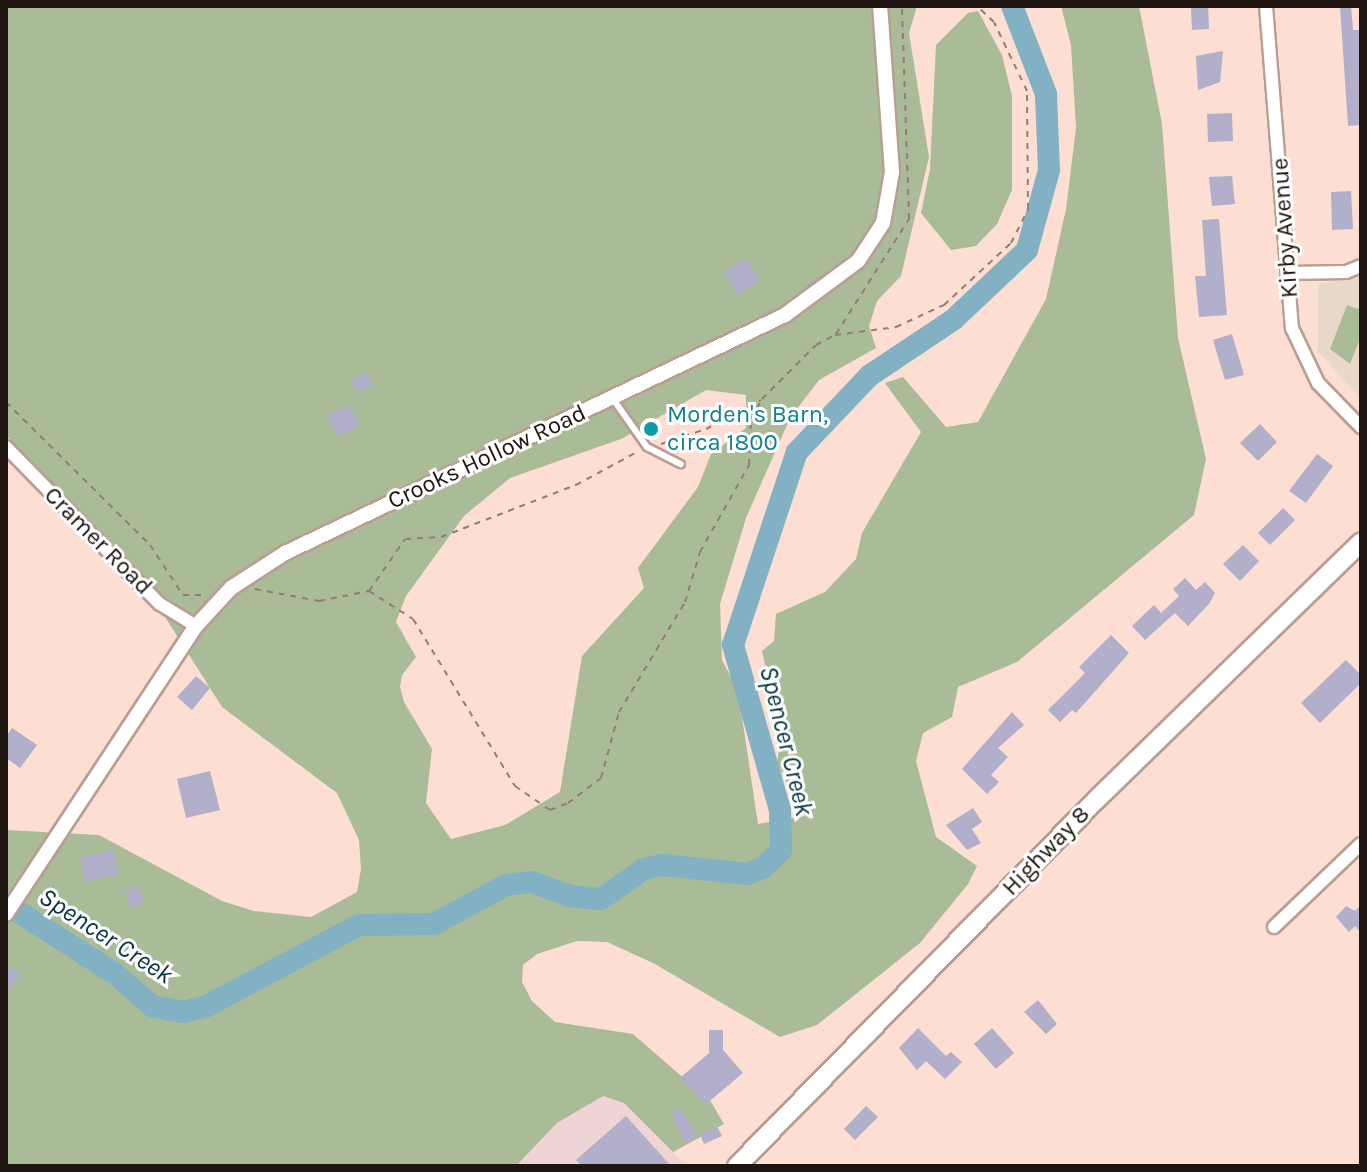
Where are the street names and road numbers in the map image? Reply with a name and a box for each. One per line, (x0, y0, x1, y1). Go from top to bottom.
street label: Kirby Avenue (1266, 157, 1304, 299)
street label: Crooks Hollow Road (383, 398, 591, 516)
street label: Cramer Road (38, 481, 158, 601)
street label: Highway 8 (996, 800, 1096, 902)

